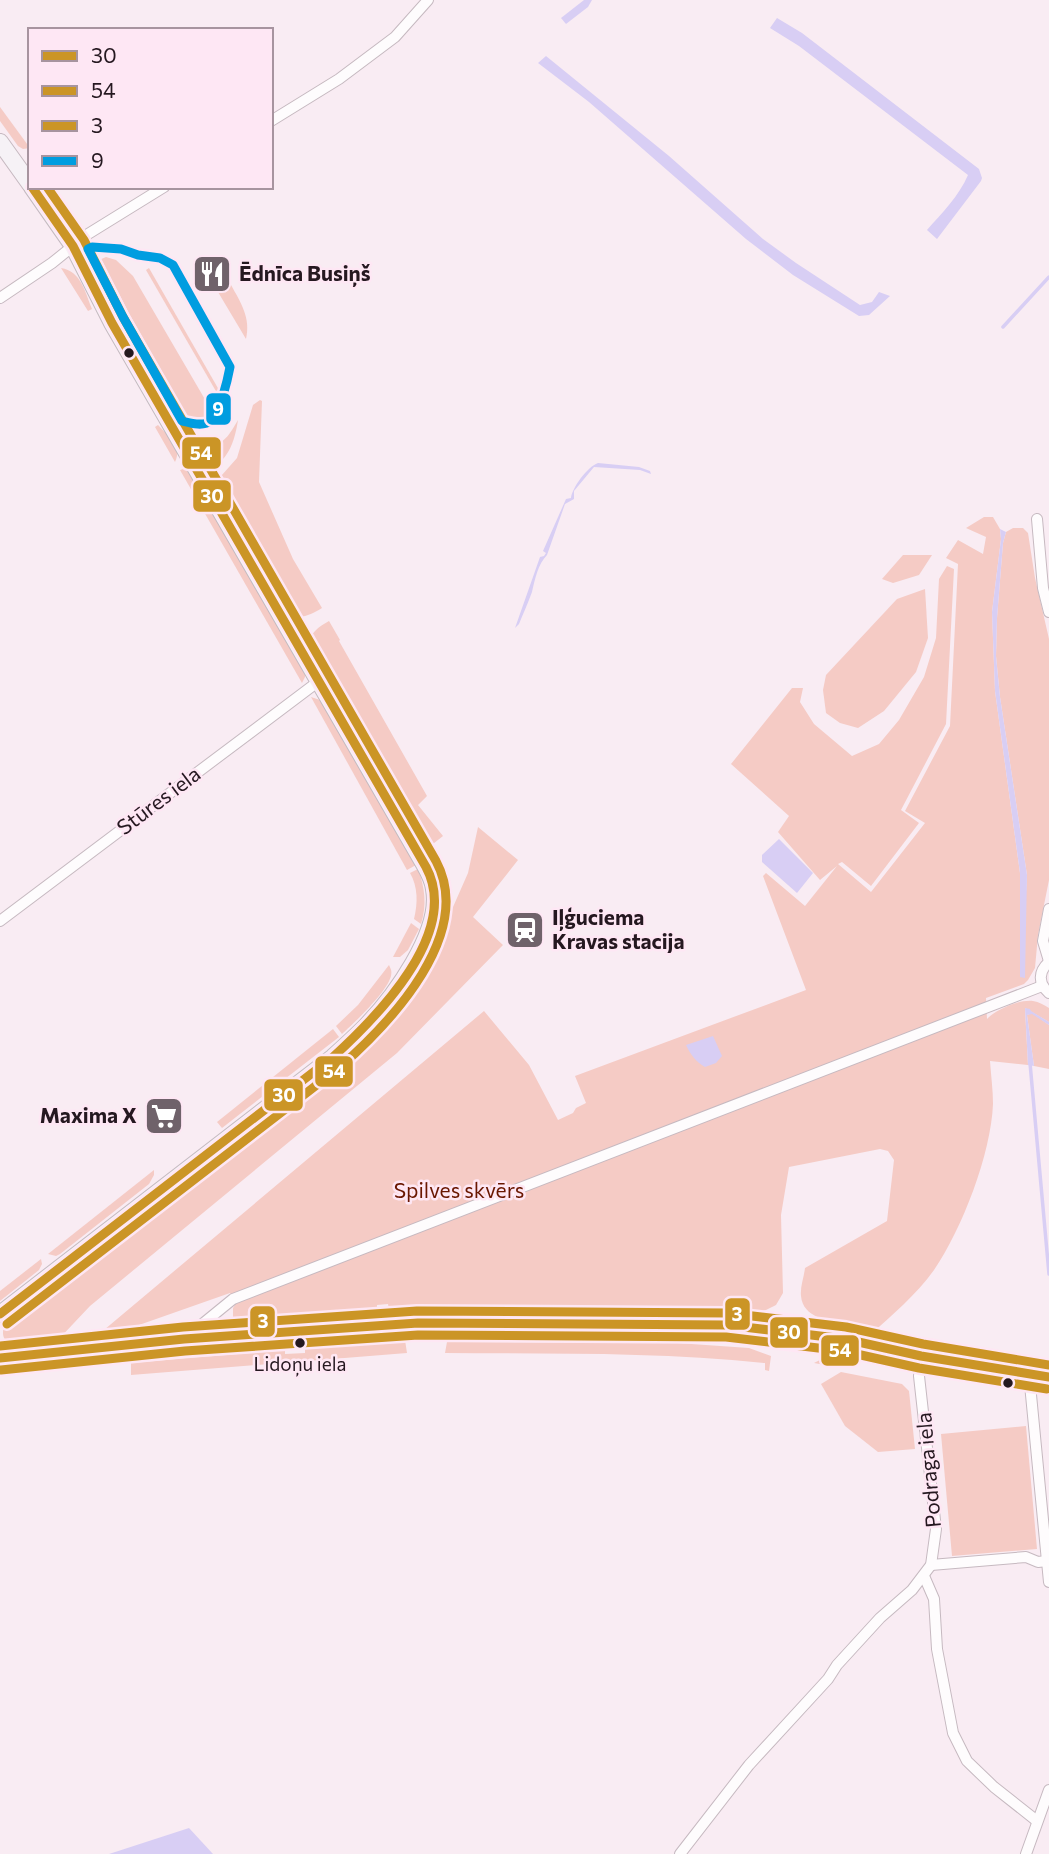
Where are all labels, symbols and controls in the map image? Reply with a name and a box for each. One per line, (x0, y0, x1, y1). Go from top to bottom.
legend (28, 28, 273, 189)
text: 30 (91, 42, 117, 67)
text: 54 (91, 77, 116, 102)
text: 3 (91, 112, 103, 137)
text: 9 (91, 147, 104, 172)
restaurant icon: Ēdnīca Busiņš (191, 253, 233, 295)
place label: Ēdnīca Busiņš (239, 260, 371, 287)
unlabelled marker (122, 346, 136, 360)
line badge: 9 (205, 392, 232, 426)
text: 9 (212, 397, 224, 420)
line badge: 54 (181, 436, 222, 470)
text: 54 (190, 441, 213, 464)
line badge: 30 (192, 479, 232, 513)
text: 30 (200, 484, 224, 507)
street label: Stūres iela (111, 760, 205, 839)
place label: Iļģuciema Kravas stacija (552, 904, 684, 953)
station icon: Iļģuciema Kravas stacija (504, 909, 546, 951)
line badge: 54 (314, 1055, 354, 1088)
text: 54 (323, 1059, 346, 1082)
line badge: 30 (263, 1078, 304, 1112)
text: 30 (272, 1083, 296, 1106)
supermarket icon: Maxima X (143, 1095, 185, 1137)
place label: Maxima X (40, 1102, 137, 1127)
park label: Spilves skvērs (394, 1177, 524, 1202)
line badge: 3 (724, 1297, 751, 1331)
text: 3 (731, 1302, 743, 1325)
line badge: 3 (249, 1305, 276, 1338)
text: 3 (257, 1309, 269, 1332)
line badge: 30 (769, 1316, 809, 1349)
text: 30 (777, 1320, 801, 1343)
line badge: 54 (820, 1334, 860, 1367)
marker: Lidoņu iela (293, 1336, 307, 1350)
text: 54 (829, 1338, 852, 1361)
place label: Lidoņu iela (254, 1352, 346, 1377)
unlabelled marker (1001, 1376, 1015, 1390)
street label: Podraga iela (910, 1411, 945, 1529)

